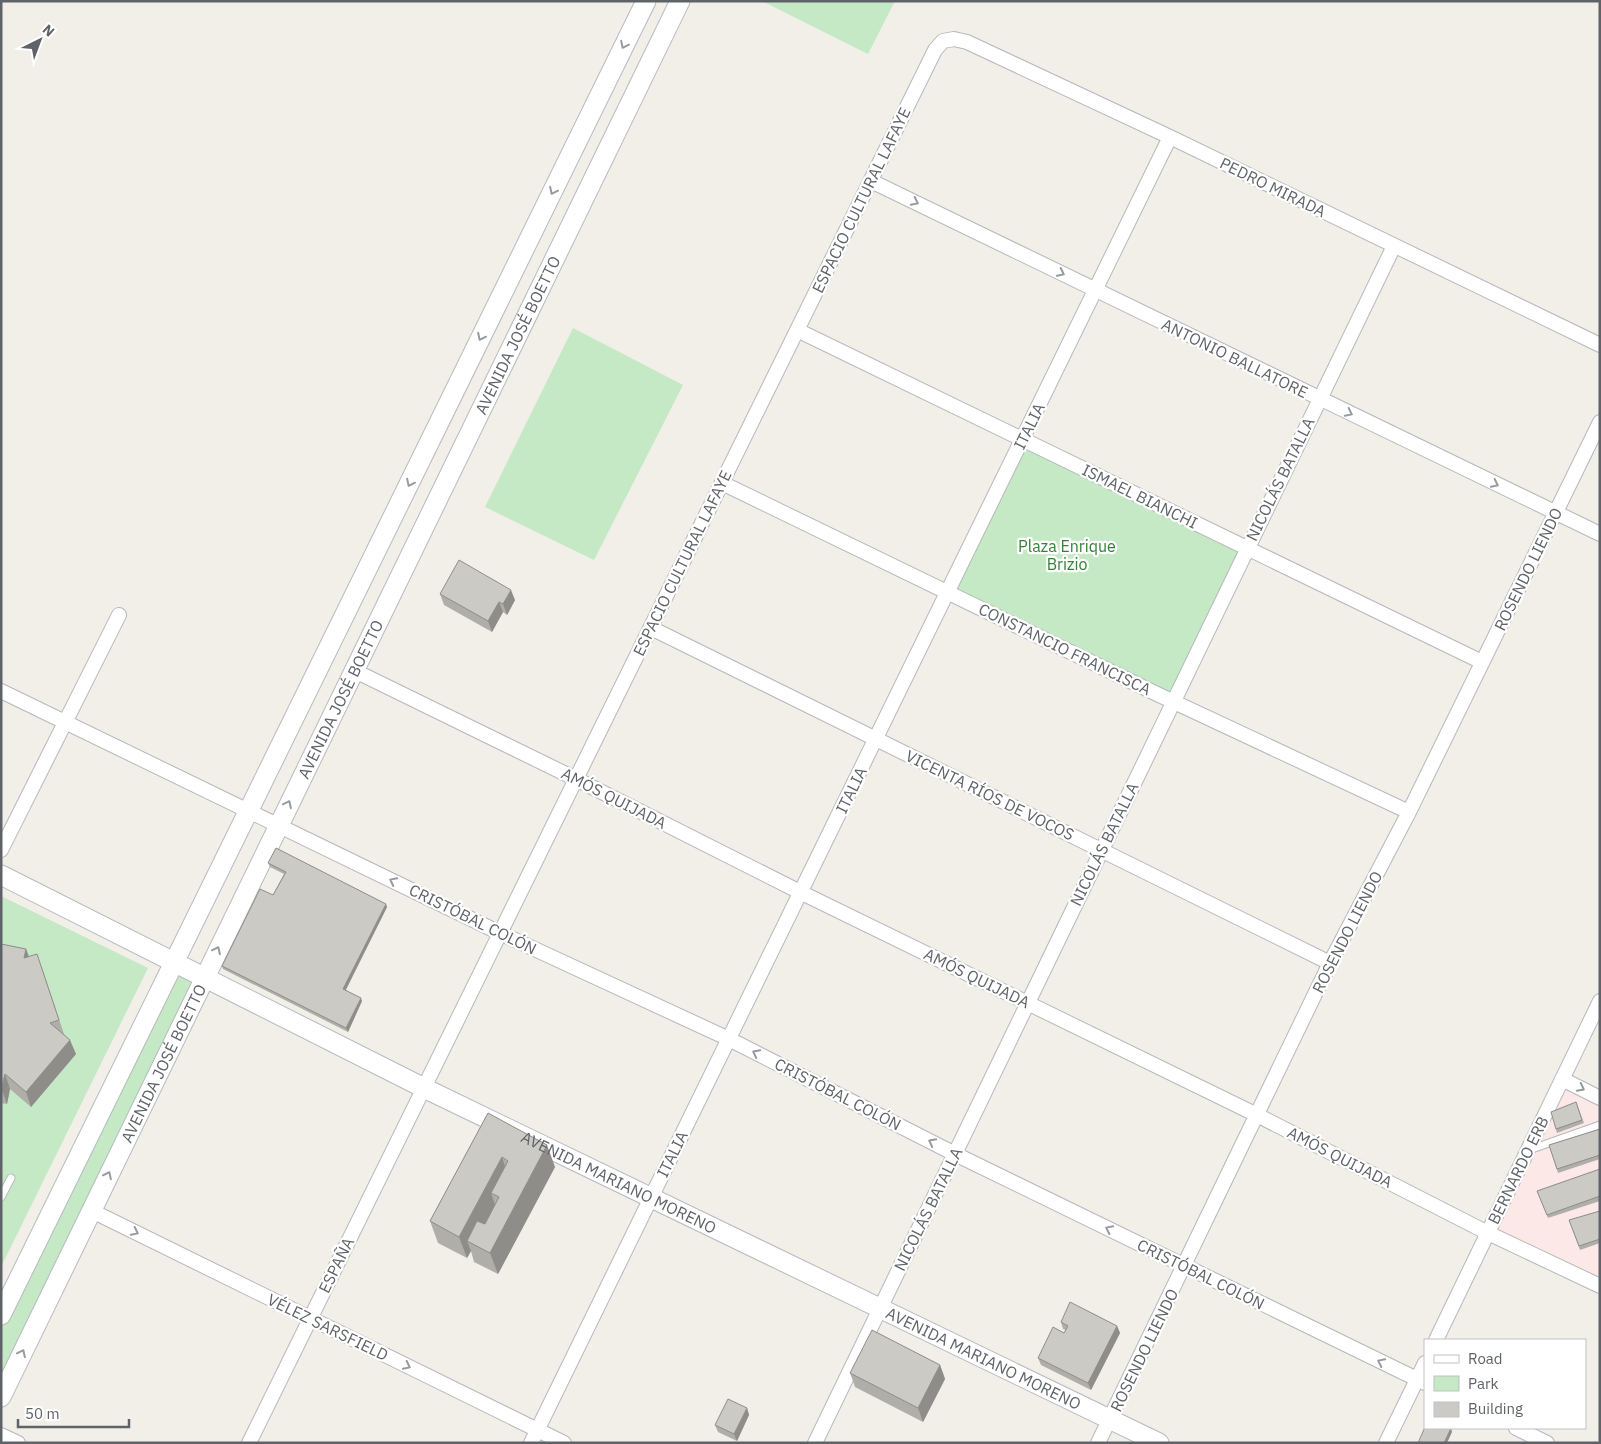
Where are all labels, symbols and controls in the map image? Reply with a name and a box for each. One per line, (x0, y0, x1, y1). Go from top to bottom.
north arrow (15, 15, 65, 65)
text: N (39, 20, 58, 40)
one-way arrow (620, 40, 630, 49)
street label: ESPACIO CULTURAL LAFAYE (807, 104, 915, 296)
street label: PEDRO MIRADA (1217, 153, 1329, 221)
one-way arrow (549, 186, 559, 195)
one-way arrow (910, 196, 919, 207)
street label: AVENIDA JOSÉ BOETTO (471, 252, 565, 417)
one-way arrow (1056, 267, 1065, 277)
street label: ANTONIO BALLATORE (1159, 314, 1311, 402)
one-way arrow (477, 332, 487, 341)
street label: ITALIA (1009, 399, 1049, 453)
one-way arrow (1344, 407, 1353, 417)
street label: NICOLÁS BATALLA (1241, 414, 1319, 544)
street label: ISMAEL BIANCHI (1079, 459, 1201, 533)
street label: ESPACIO CULTURAL LAFAYE (628, 467, 736, 659)
one-way arrow (406, 478, 416, 487)
one-way arrow (1490, 478, 1499, 488)
street label: ROSENDO LIENDO (1490, 504, 1566, 634)
park label: Plaza Enrique Brizio (1018, 536, 1116, 574)
street label: CONSTANCIO FRANCISCA (976, 599, 1154, 699)
street label: AVENIDA JOSÉ BOETTO (293, 617, 387, 782)
street label: VICENTA RÍOS DE VOCOS (902, 745, 1078, 845)
street label: AMÓS QUIJADA (558, 762, 670, 833)
street label: ITALIA (831, 763, 871, 817)
street label: NICOLÁS BATALLA (1065, 779, 1143, 909)
one-way arrow (282, 800, 293, 809)
street label: ROSENDO LIENDO (1308, 868, 1386, 996)
one-way arrow (389, 877, 398, 887)
street label: CRISTÓBAL COLÓN (406, 879, 540, 959)
street label: AMÓS QUIJADA (921, 943, 1034, 1012)
one-way arrow (211, 947, 221, 956)
street label: AVENIDA JOSÉ BOETTO (116, 981, 210, 1146)
one-way arrow (752, 1049, 761, 1059)
street label: CRISTÓBAL COLÓN (771, 1053, 905, 1135)
one-way arrow (1576, 1082, 1585, 1092)
street label: BERNARDO ERB (1483, 1113, 1553, 1227)
street label: AMÓS QUIJADA (1284, 1121, 1396, 1192)
street label: AVENIDA MARIANO MORENO (518, 1127, 720, 1238)
street label: ITALIA (652, 1127, 692, 1181)
one-way arrow (928, 1138, 937, 1148)
street label: NICOLÁS BATALLA (889, 1144, 967, 1274)
one-way arrow (102, 1172, 112, 1181)
one-way arrow (1105, 1225, 1114, 1235)
one-way arrow (130, 1226, 139, 1236)
street label: ESPAÑA (314, 1234, 358, 1296)
street label: CRISTÓBAL COLÓN (1134, 1234, 1268, 1314)
street label: ROSENDO LIENDO (1106, 1285, 1182, 1415)
street label: VÉLEZ SARSFIELD (264, 1288, 392, 1365)
street label: AVENIDA MARIANO MORENO (883, 1303, 1084, 1414)
legend (1424, 1339, 1586, 1429)
one-way arrow (16, 1349, 27, 1358)
text: Road (1468, 1349, 1503, 1368)
one-way arrow (1377, 1358, 1386, 1368)
one-way arrow (402, 1359, 411, 1370)
text: Park (1468, 1374, 1498, 1393)
scale bar (18, 1396, 129, 1428)
text: Building (1468, 1399, 1523, 1418)
text: 50 m (25, 1404, 60, 1423)

